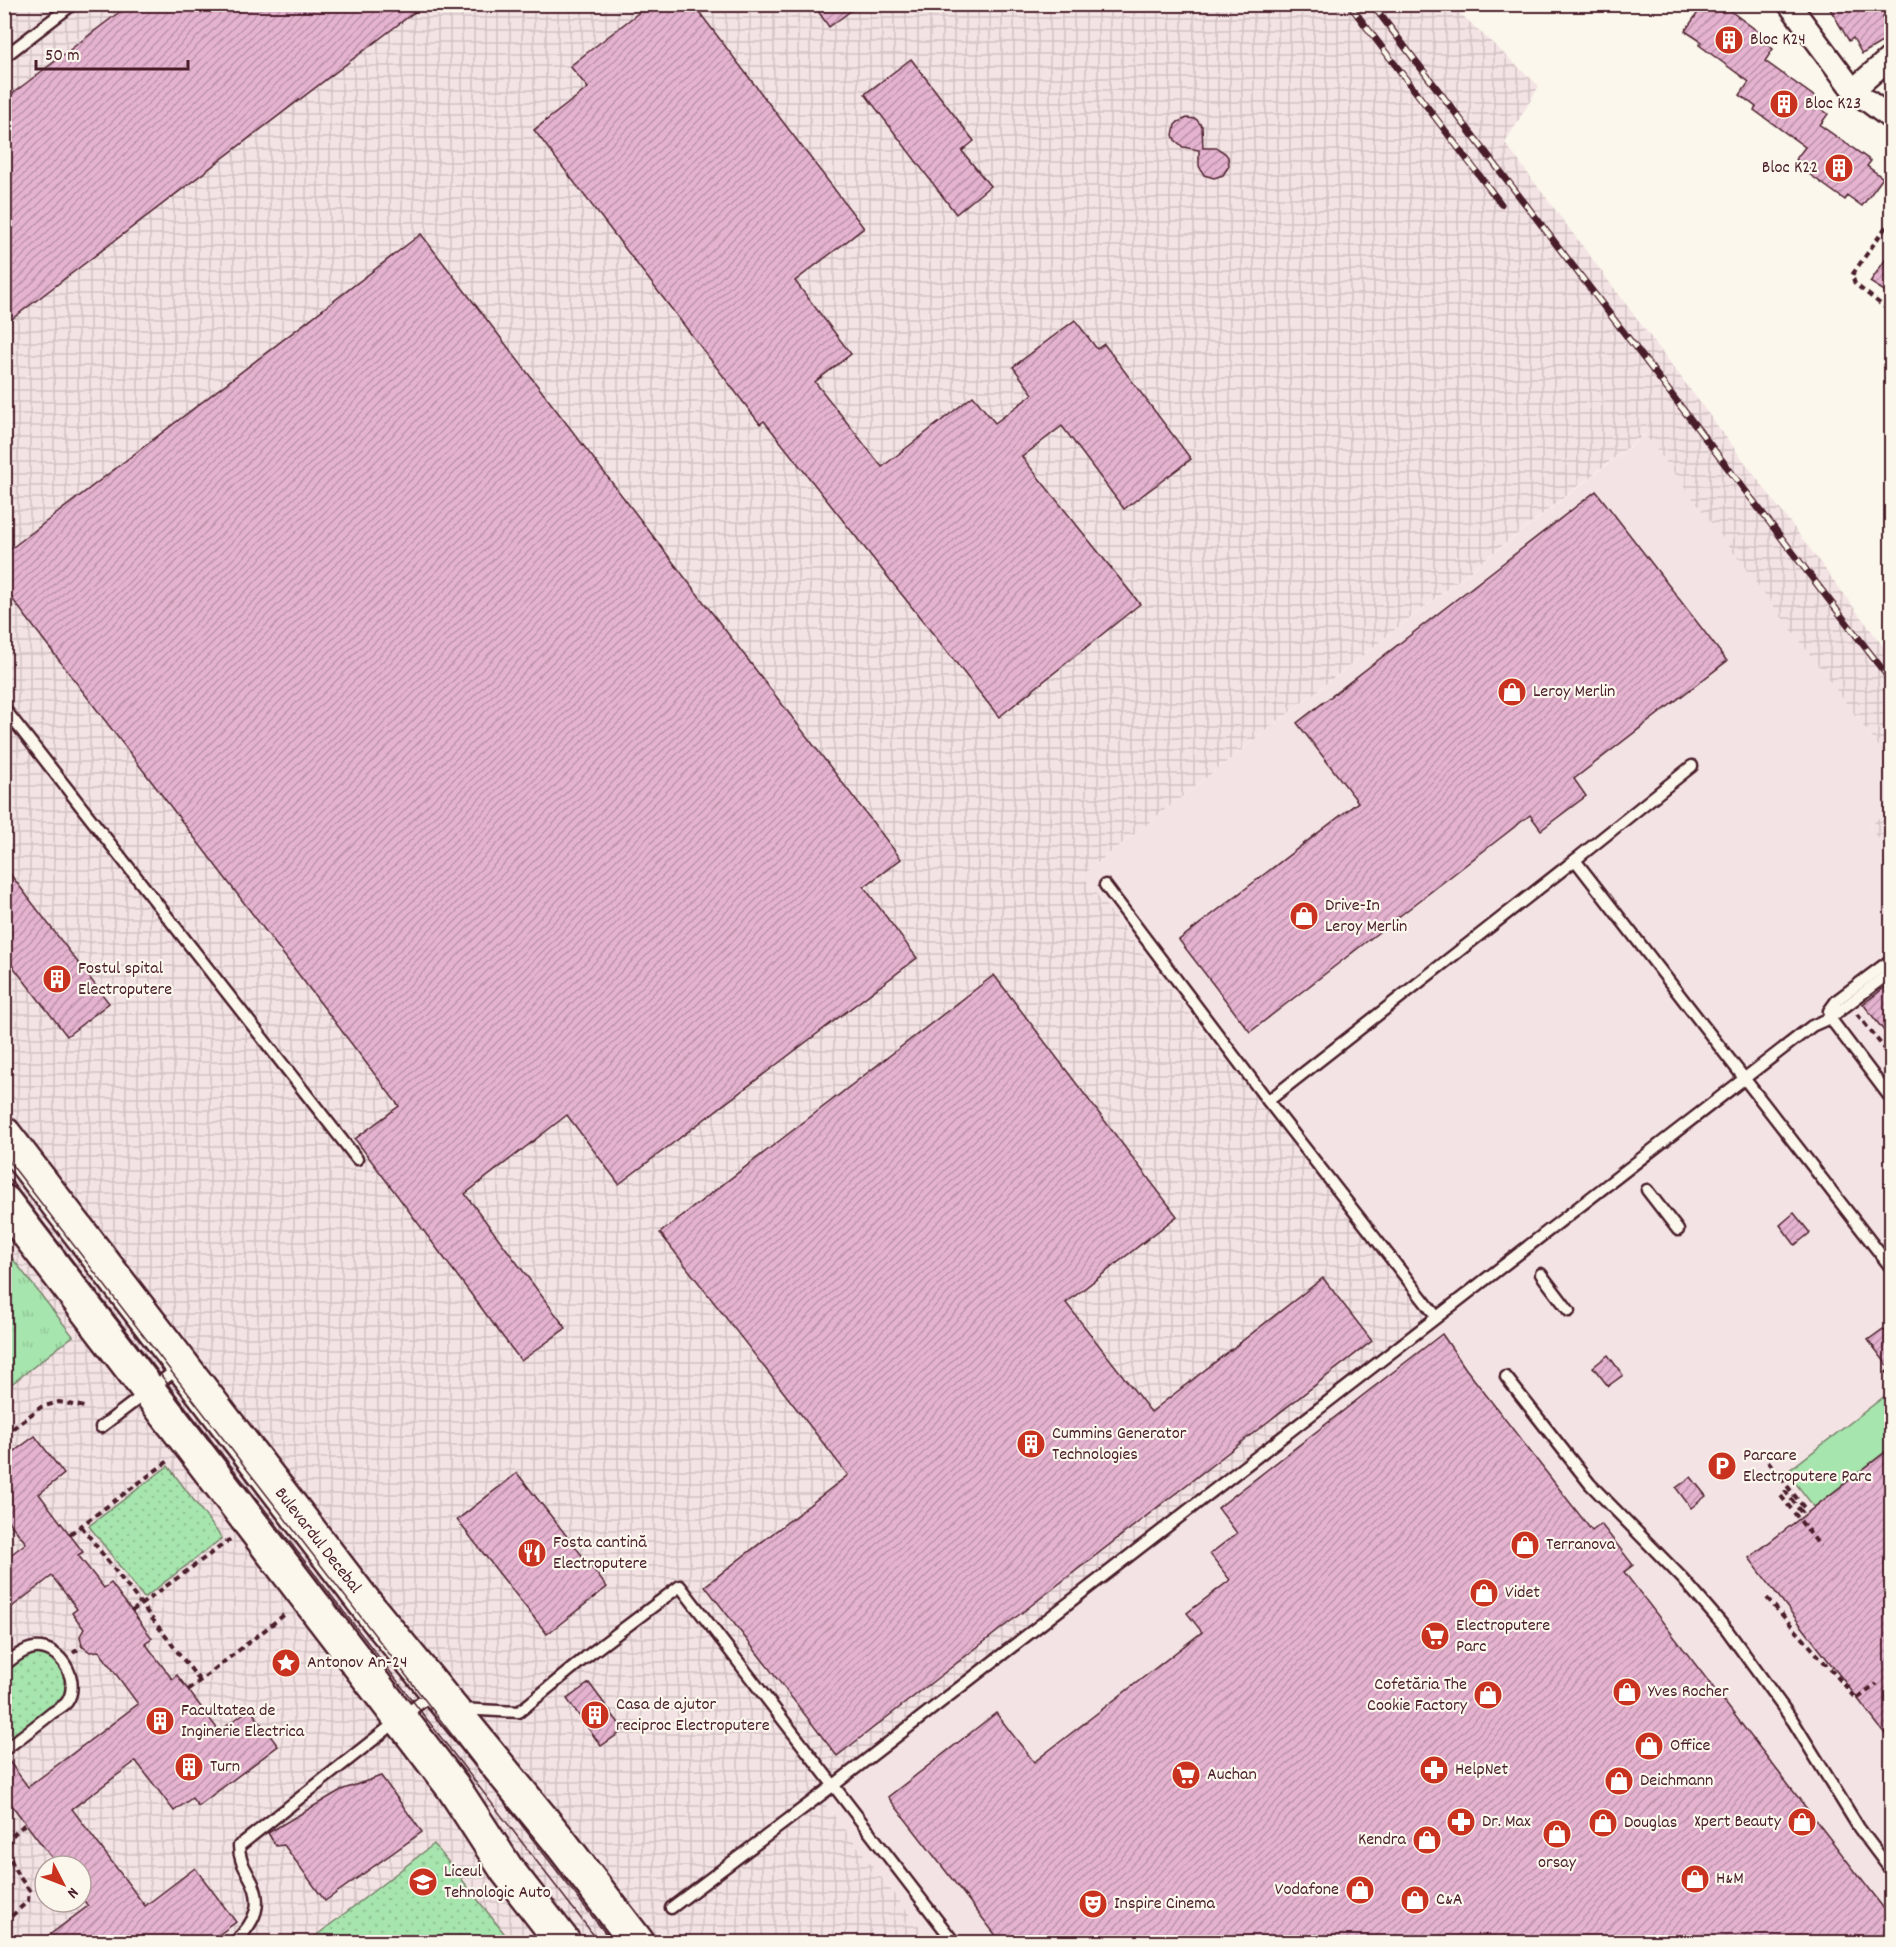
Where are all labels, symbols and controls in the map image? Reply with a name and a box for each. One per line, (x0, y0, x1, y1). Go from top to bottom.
building icon: Bloc K24 (1713, 24, 1745, 56)
place label: Bloc K24 (1750, 28, 1806, 53)
scale bar (36, 33, 188, 71)
text: 50 m (45, 44, 80, 69)
building icon: Bloc K23 (1768, 88, 1800, 120)
place label: Bloc K23 (1805, 92, 1861, 117)
building icon: Bloc K22 (1823, 152, 1855, 184)
place label: Bloc K22 (1762, 156, 1818, 181)
shop icon: Leroy Merlin (1496, 676, 1528, 708)
place label: Leroy Merlin (1533, 680, 1615, 705)
place label: Drive-In Leroy Merlin (1325, 894, 1407, 940)
shop icon: Drive-In Leroy Merlin (1288, 900, 1320, 932)
place label: Fostul spital Electroputere (78, 957, 172, 1003)
building icon: Fostul spital Electroputere (41, 963, 73, 995)
place label: Cummins Generator Technologies (1052, 1422, 1187, 1468)
building icon: Cummins Generator Technologies (1015, 1428, 1047, 1460)
place label: Parcare Electroputere Parc (1743, 1444, 1872, 1490)
parking icon: Parcare Electroputere Parc (1706, 1450, 1738, 1482)
street label: Bulevardul Decebal (268, 1483, 367, 1600)
shop icon: Terranova (1509, 1529, 1541, 1561)
place label: Fosta cantină Electroputere (553, 1531, 647, 1577)
place label: Terranova (1546, 1533, 1616, 1558)
restaurant icon: Fosta cantină Electroputere (516, 1537, 548, 1569)
shop icon: Videt (1468, 1577, 1500, 1609)
place label: Videt (1505, 1581, 1540, 1606)
place label: Electroputere Parc (1456, 1614, 1550, 1660)
supermarket icon: Electroputere Parc (1419, 1620, 1451, 1652)
place icon: Antonov An-24 (270, 1647, 302, 1679)
place label: Antonov An-24 (307, 1651, 407, 1676)
place label: Cofetăria The Cookie Factory (1367, 1673, 1468, 1719)
shop icon: Yves Rocher (1611, 1676, 1643, 1708)
shop icon: Cofetăria The Cookie Factory (1472, 1679, 1504, 1711)
place label: Yves Rocher (1648, 1680, 1729, 1705)
place label: Casa de ajutor reciproc Electroputere (616, 1693, 770, 1739)
place label: Facultatea de Inginerie Electrica (181, 1699, 305, 1745)
building icon: Casa de ajutor reciproc Electroputere (579, 1699, 611, 1731)
building icon: Facultatea de Inginerie Electrica (144, 1705, 176, 1737)
shop icon: Office (1633, 1730, 1665, 1762)
place label: Office (1670, 1734, 1711, 1759)
building icon: Turn (173, 1751, 205, 1783)
pharmacy icon: HelpNet (1418, 1754, 1450, 1786)
place label: Turn (210, 1755, 240, 1780)
place label: HelpNet (1455, 1758, 1509, 1783)
supermarket icon: Auchan (1170, 1759, 1202, 1791)
place label: Auchan (1207, 1763, 1257, 1788)
shop icon: Deichmann (1603, 1765, 1635, 1797)
place label: Deichmann (1640, 1769, 1713, 1794)
pharmacy icon: Dr. Max (1445, 1806, 1477, 1838)
shop icon: Xpert Beauty (1786, 1806, 1818, 1838)
shop icon: Douglas (1587, 1807, 1619, 1839)
place label: Dr. Max (1482, 1810, 1531, 1835)
place label: Xpert Beauty (1694, 1810, 1782, 1835)
place label: Douglas (1624, 1811, 1677, 1836)
shop icon: orsay (1541, 1818, 1573, 1850)
shop icon: Kendra (1411, 1824, 1443, 1856)
place label: Kendra (1358, 1828, 1407, 1853)
place label: orsay (1538, 1851, 1577, 1876)
north arrow (33, 1854, 93, 1914)
place label: Liceul Tehnologic Auto (444, 1860, 551, 1906)
shop icon: H&M (1679, 1863, 1711, 1895)
school or university icon: Liceul Tehnologic Auto (407, 1866, 439, 1898)
place label: H&M (1716, 1867, 1744, 1892)
shop icon: Vodafone (1344, 1874, 1376, 1906)
place label: Vodafone (1275, 1878, 1339, 1903)
text: N (61, 1882, 83, 1903)
shop icon: C&A (1399, 1884, 1431, 1916)
theatre icon: Inspire Cinema (1077, 1888, 1109, 1920)
place label: C&A (1436, 1888, 1463, 1913)
place label: Inspire Cinema (1114, 1892, 1216, 1917)

